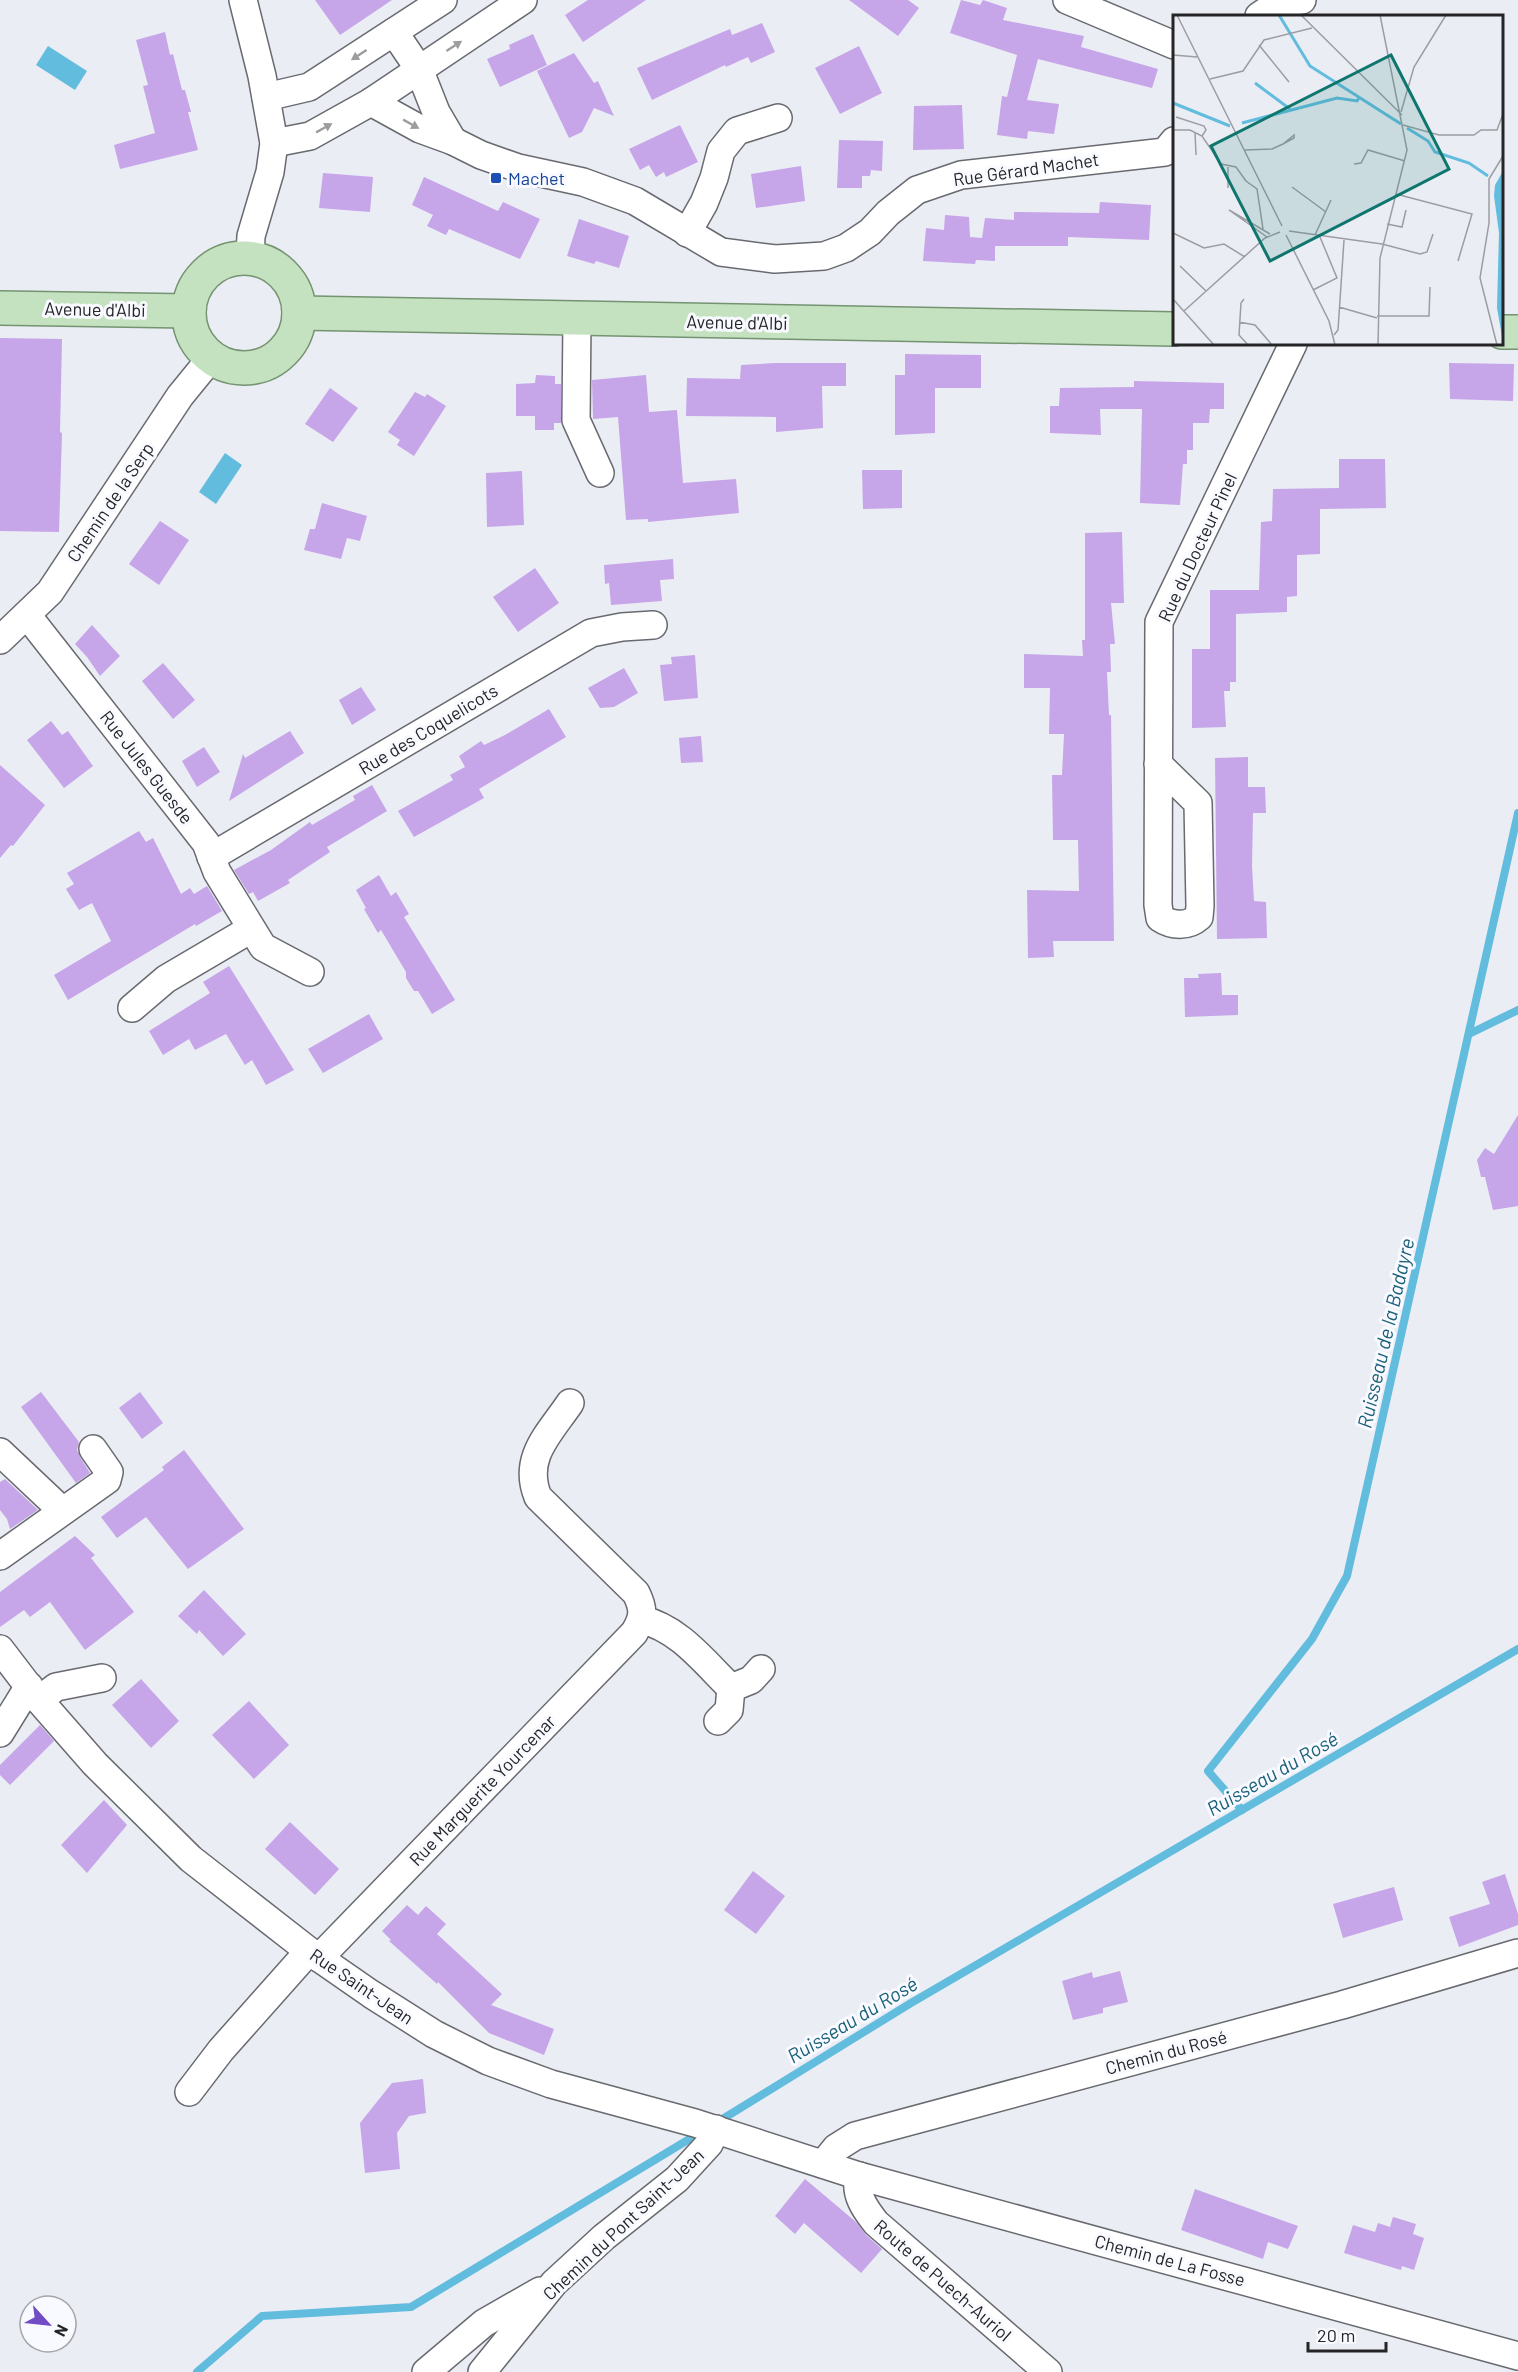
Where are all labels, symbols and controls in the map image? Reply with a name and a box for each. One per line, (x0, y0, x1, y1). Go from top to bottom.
inset map (1173, 15, 1503, 345)
one-way arrow (446, 41, 462, 52)
one-way arrow (351, 49, 367, 60)
one-way arrow (403, 119, 419, 130)
one-way arrow (316, 123, 333, 133)
street label: Rue Gérard Machet (952, 148, 1100, 190)
place label: Machet (508, 167, 565, 189)
marker: Machet (489, 171, 503, 185)
street label: Avenue d'Albi (44, 297, 146, 321)
street label: Avenue d'Albi (686, 310, 788, 334)
street label: Chemin de la Serp (62, 438, 158, 566)
street label: Rue du Docteur Pinel (1153, 469, 1241, 625)
street label: Rue des Coquelicots (355, 679, 501, 779)
street label: Rue Jules Guesde (96, 706, 198, 828)
water label: Ruisseau de la Badayre (1351, 1236, 1419, 1430)
street label: Rue Marguerite Yourcenar (404, 1710, 560, 1870)
water label: Ruisseau du Rosé (1202, 1726, 1342, 1820)
street label: Rue Saint-Jean (306, 1943, 418, 2029)
water label: Ruisseau du Rosé (782, 1971, 922, 2067)
street label: Chemin du Rosé (1103, 2025, 1229, 2079)
street label: Chemin du Pont Saint-Jean (538, 2144, 708, 2304)
street label: Route de Puech-Auriol (870, 2214, 1016, 2346)
street label: Chemin de La Fosse (1092, 2229, 1248, 2291)
north arrow (18, 2294, 78, 2354)
scale bar (1308, 2315, 1386, 2353)
text: N (51, 2322, 73, 2340)
text: 20 m (1317, 2324, 1355, 2346)

